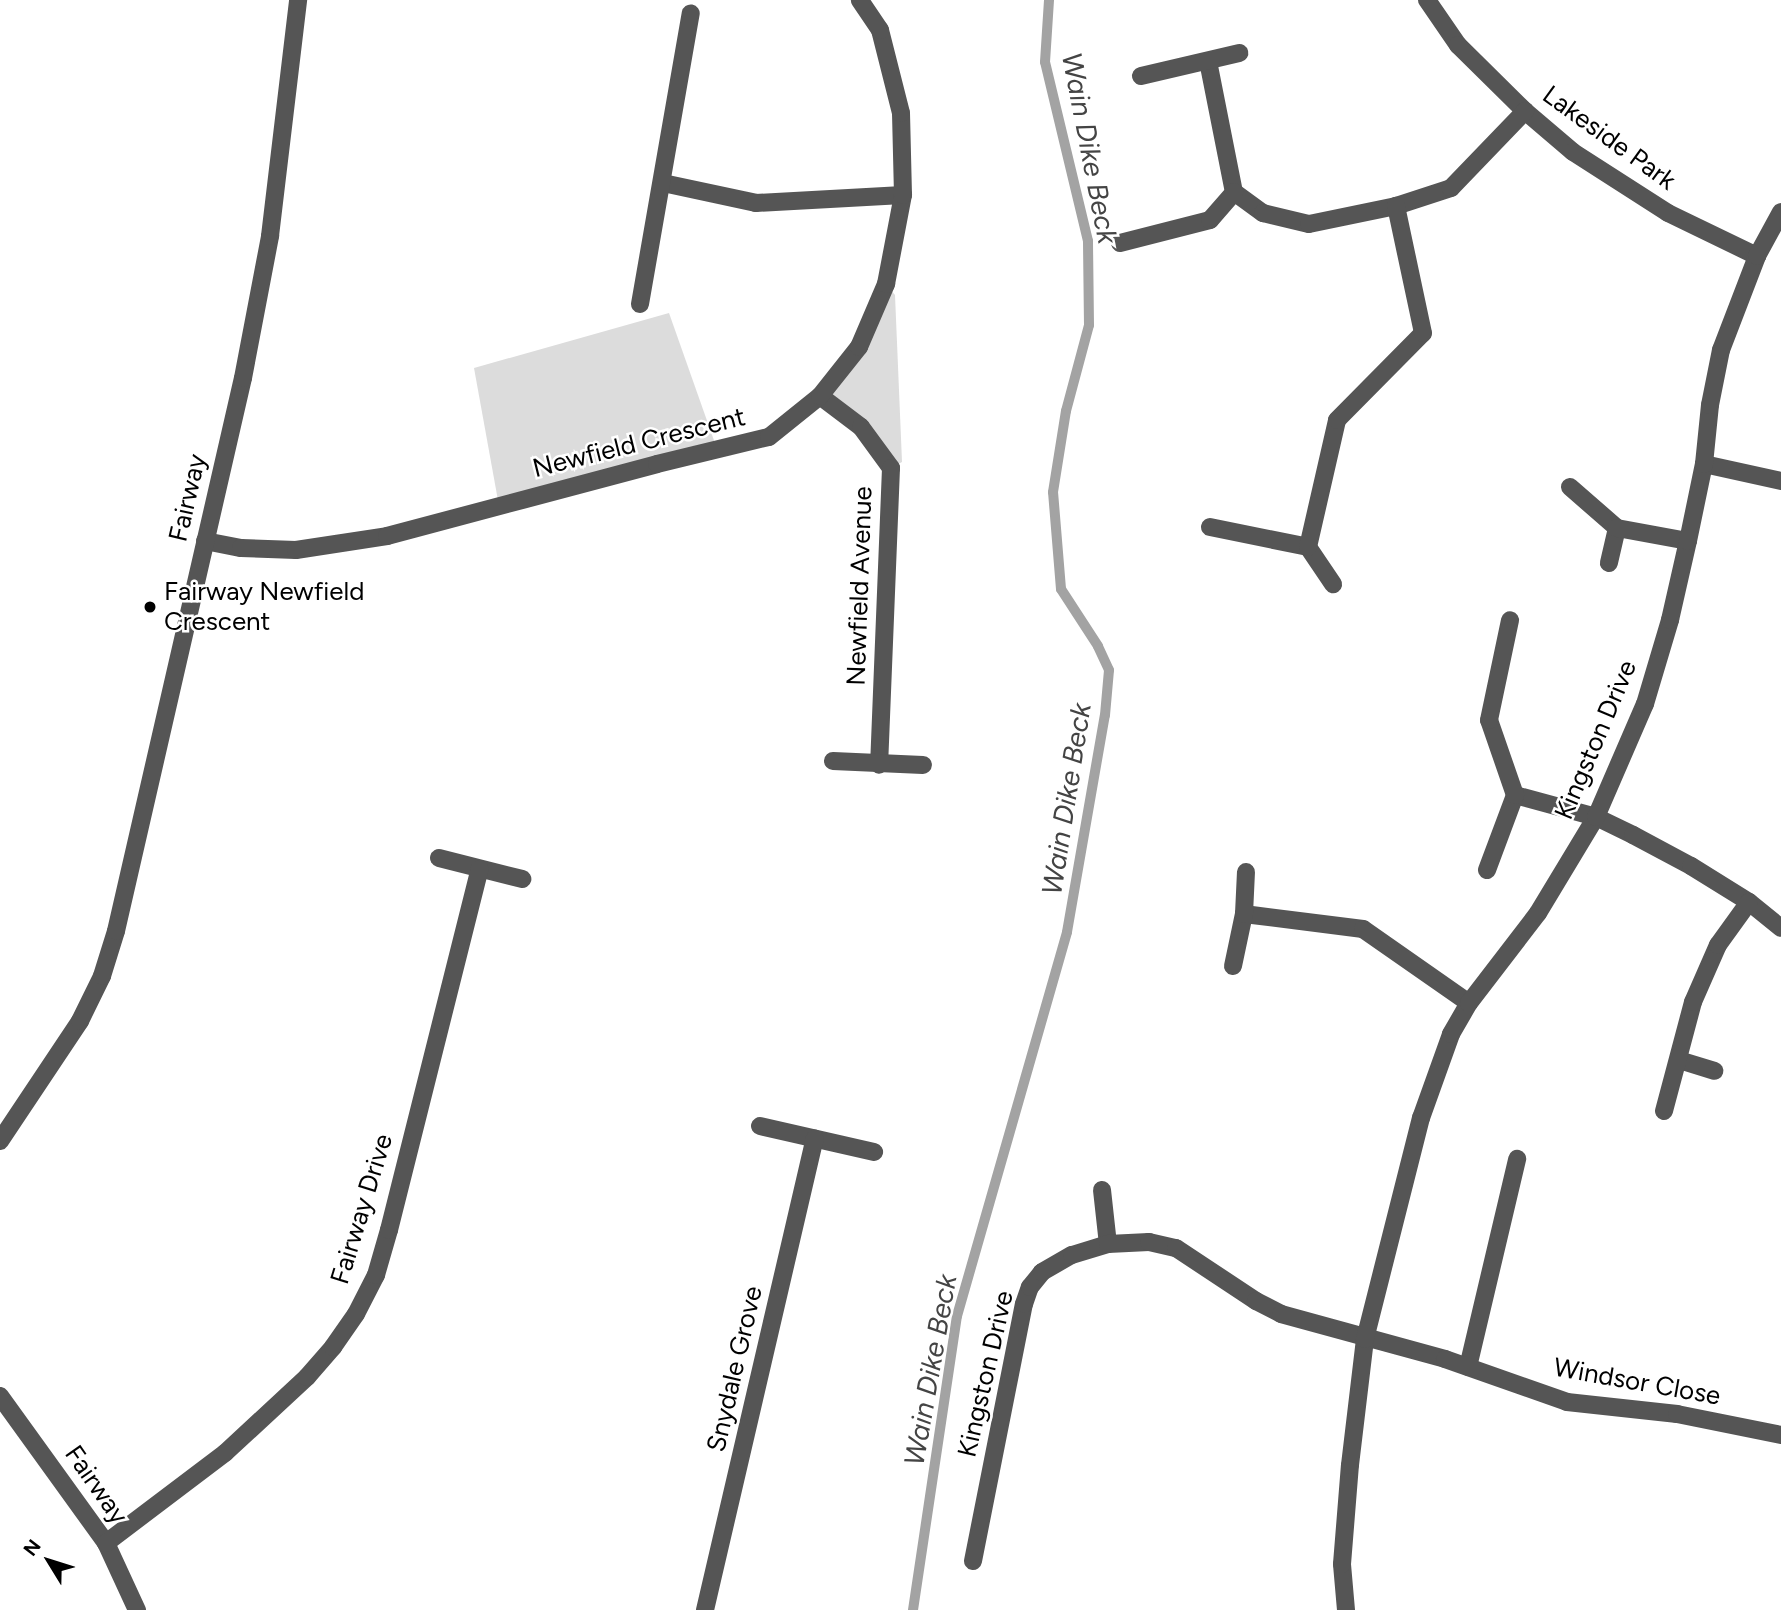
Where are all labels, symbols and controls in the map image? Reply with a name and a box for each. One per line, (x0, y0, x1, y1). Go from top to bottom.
water label: Wain Dike Beck (1055, 50, 1125, 246)
street label: Lakeside Park (1536, 79, 1682, 197)
street label: Newfield Crescent (529, 401, 749, 485)
street label: Fairway (163, 451, 213, 545)
street label: Newfield Avenue (841, 486, 879, 686)
place label: Fairway Newfield Crescent (164, 576, 364, 638)
marker: Fairway Newfield Crescent (142, 599, 158, 615)
street label: Kingston Drive (1548, 656, 1644, 824)
water label: Wain Dike Beck (1034, 701, 1098, 897)
street label: Fairway Drive (324, 1130, 400, 1288)
water label: Wain Dike Beck (897, 1272, 963, 1468)
street label: Snydale Grove (701, 1283, 769, 1455)
street label: Kingston Drive (952, 1288, 1020, 1460)
street label: Windsor Close (1551, 1352, 1723, 1412)
street label: Fairway (58, 1440, 134, 1530)
north arrow (14, 1526, 84, 1596)
text: N (18, 1535, 46, 1561)

